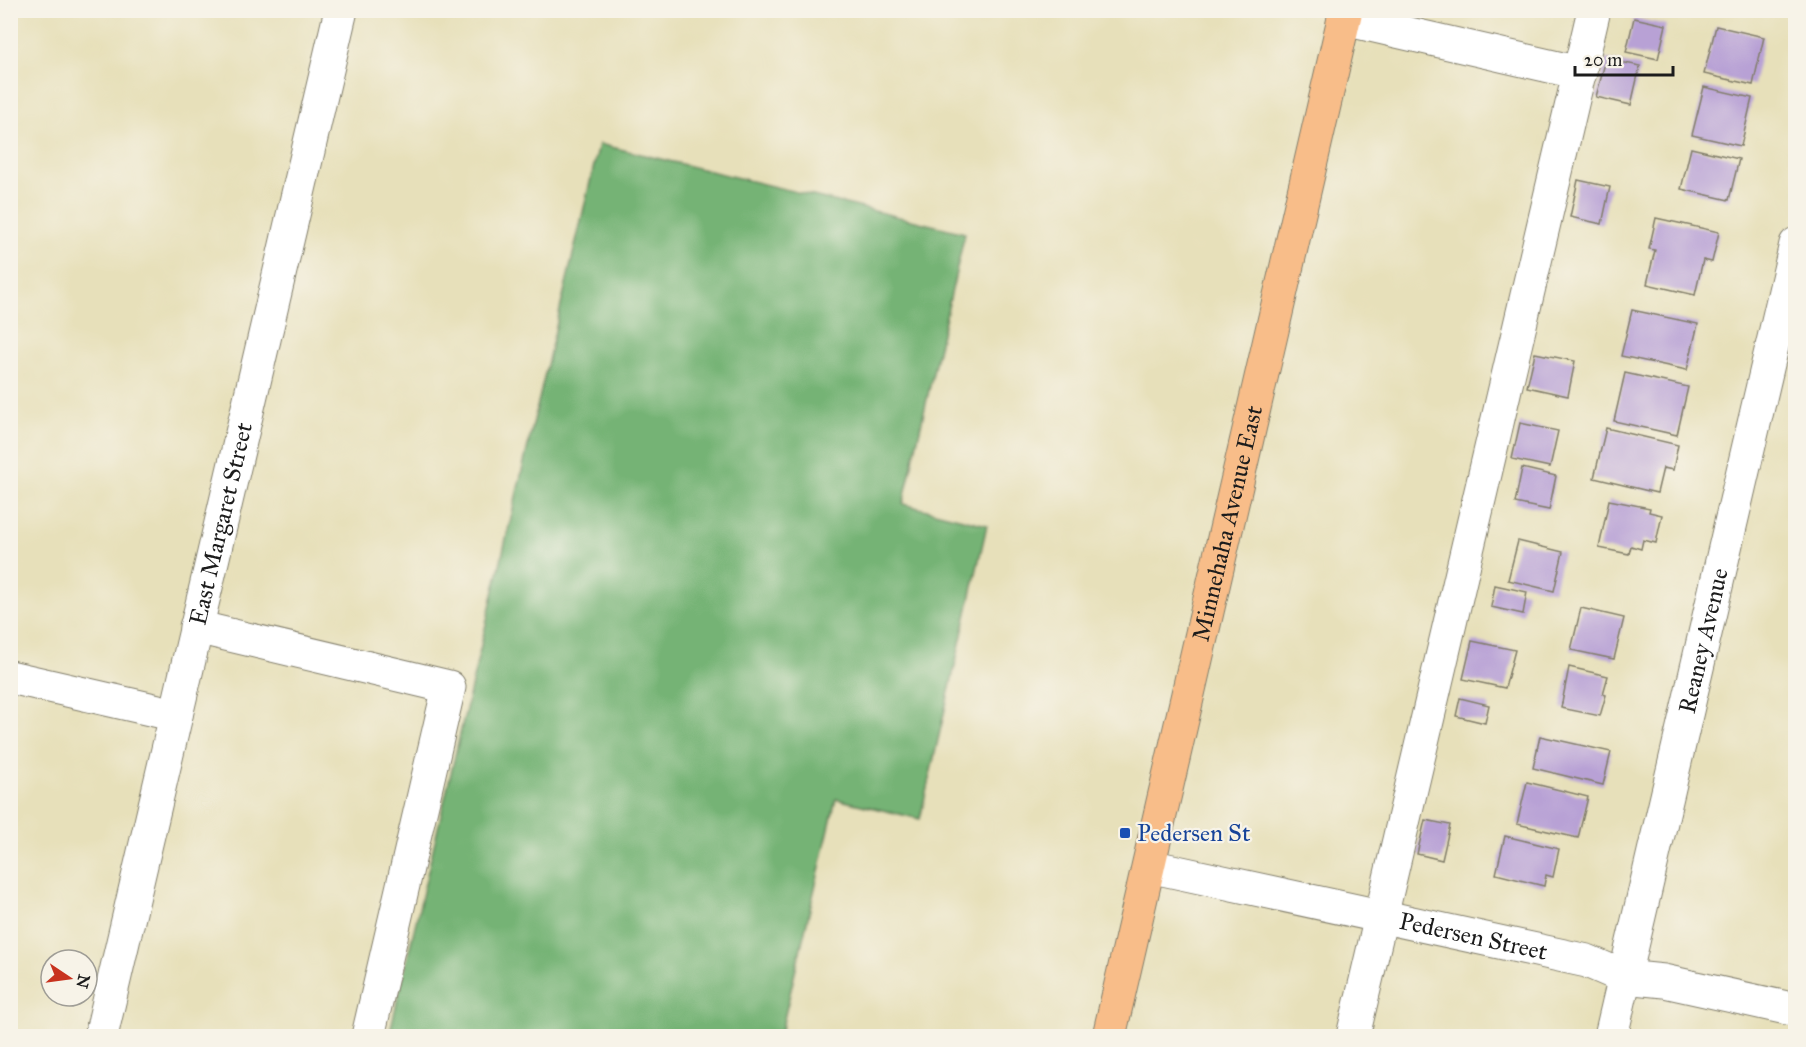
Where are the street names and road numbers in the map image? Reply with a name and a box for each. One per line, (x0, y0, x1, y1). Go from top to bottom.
street label: Minnehaha Avenue East (1186, 402, 1269, 644)
street label: East Margaret Street (183, 419, 259, 628)
street label: Reaney Avenue (1672, 565, 1735, 716)
street label: Pedersen Street (1397, 906, 1551, 967)

